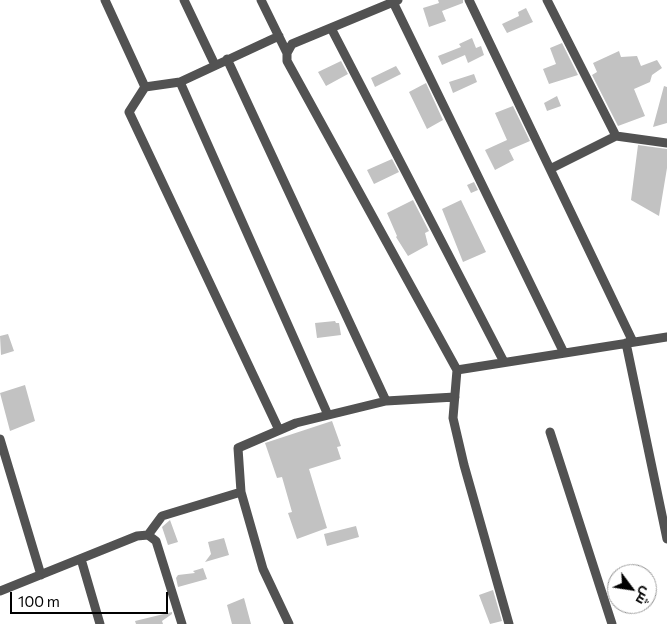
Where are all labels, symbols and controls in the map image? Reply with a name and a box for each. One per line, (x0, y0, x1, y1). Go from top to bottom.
north arrow (607, 564, 657, 614)
scale bar (12, 582, 170, 614)
text: ش (633, 584, 656, 609)
text: 100 m (18, 592, 60, 610)

